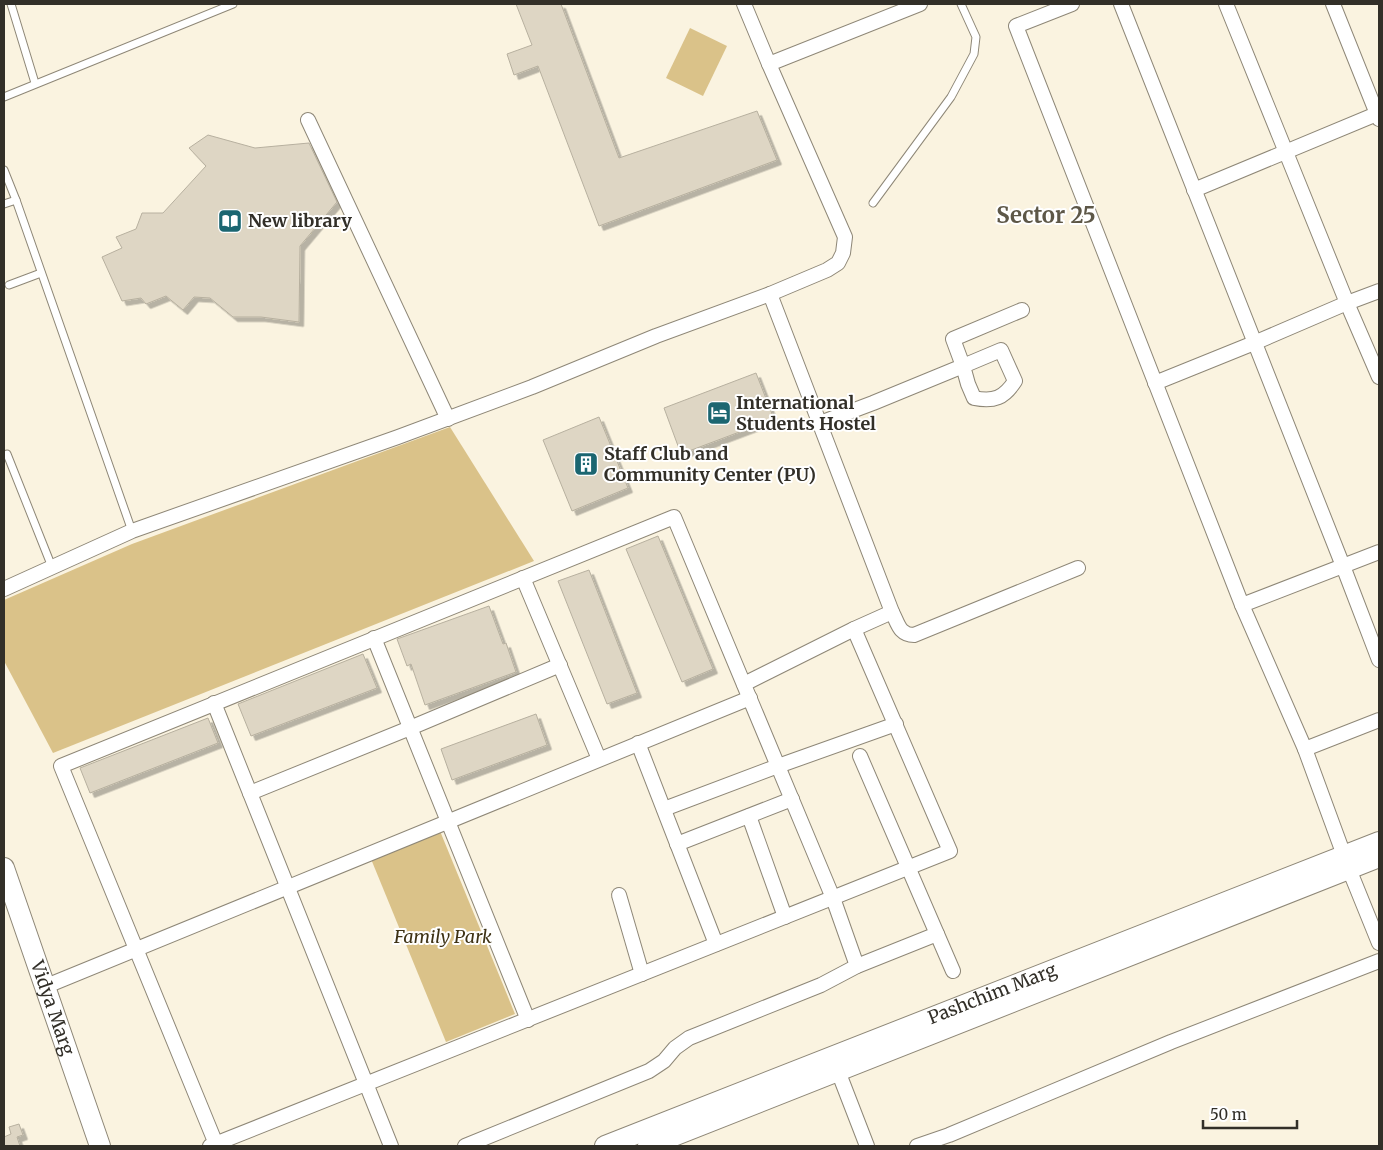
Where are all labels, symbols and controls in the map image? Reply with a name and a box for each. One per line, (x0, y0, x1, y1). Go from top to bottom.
district label: Sector 25 (996, 201, 1096, 229)
library icon: New library (217, 208, 243, 234)
place label: New library (248, 209, 352, 232)
place label: International Students Hostel (736, 391, 876, 435)
hotel icon: International Students Hostel (706, 400, 732, 426)
place label: Staff Club and Community Center (PU) (604, 442, 816, 486)
building icon: Staff Club and Community Center (PU) (573, 451, 599, 477)
park label: Family Park (393, 925, 492, 948)
street label: Vidya Marg (25, 956, 80, 1058)
street label: Pashchim Marg (924, 958, 1060, 1029)
scale bar (1203, 1098, 1297, 1130)
text: 50 m (1210, 1105, 1247, 1124)

